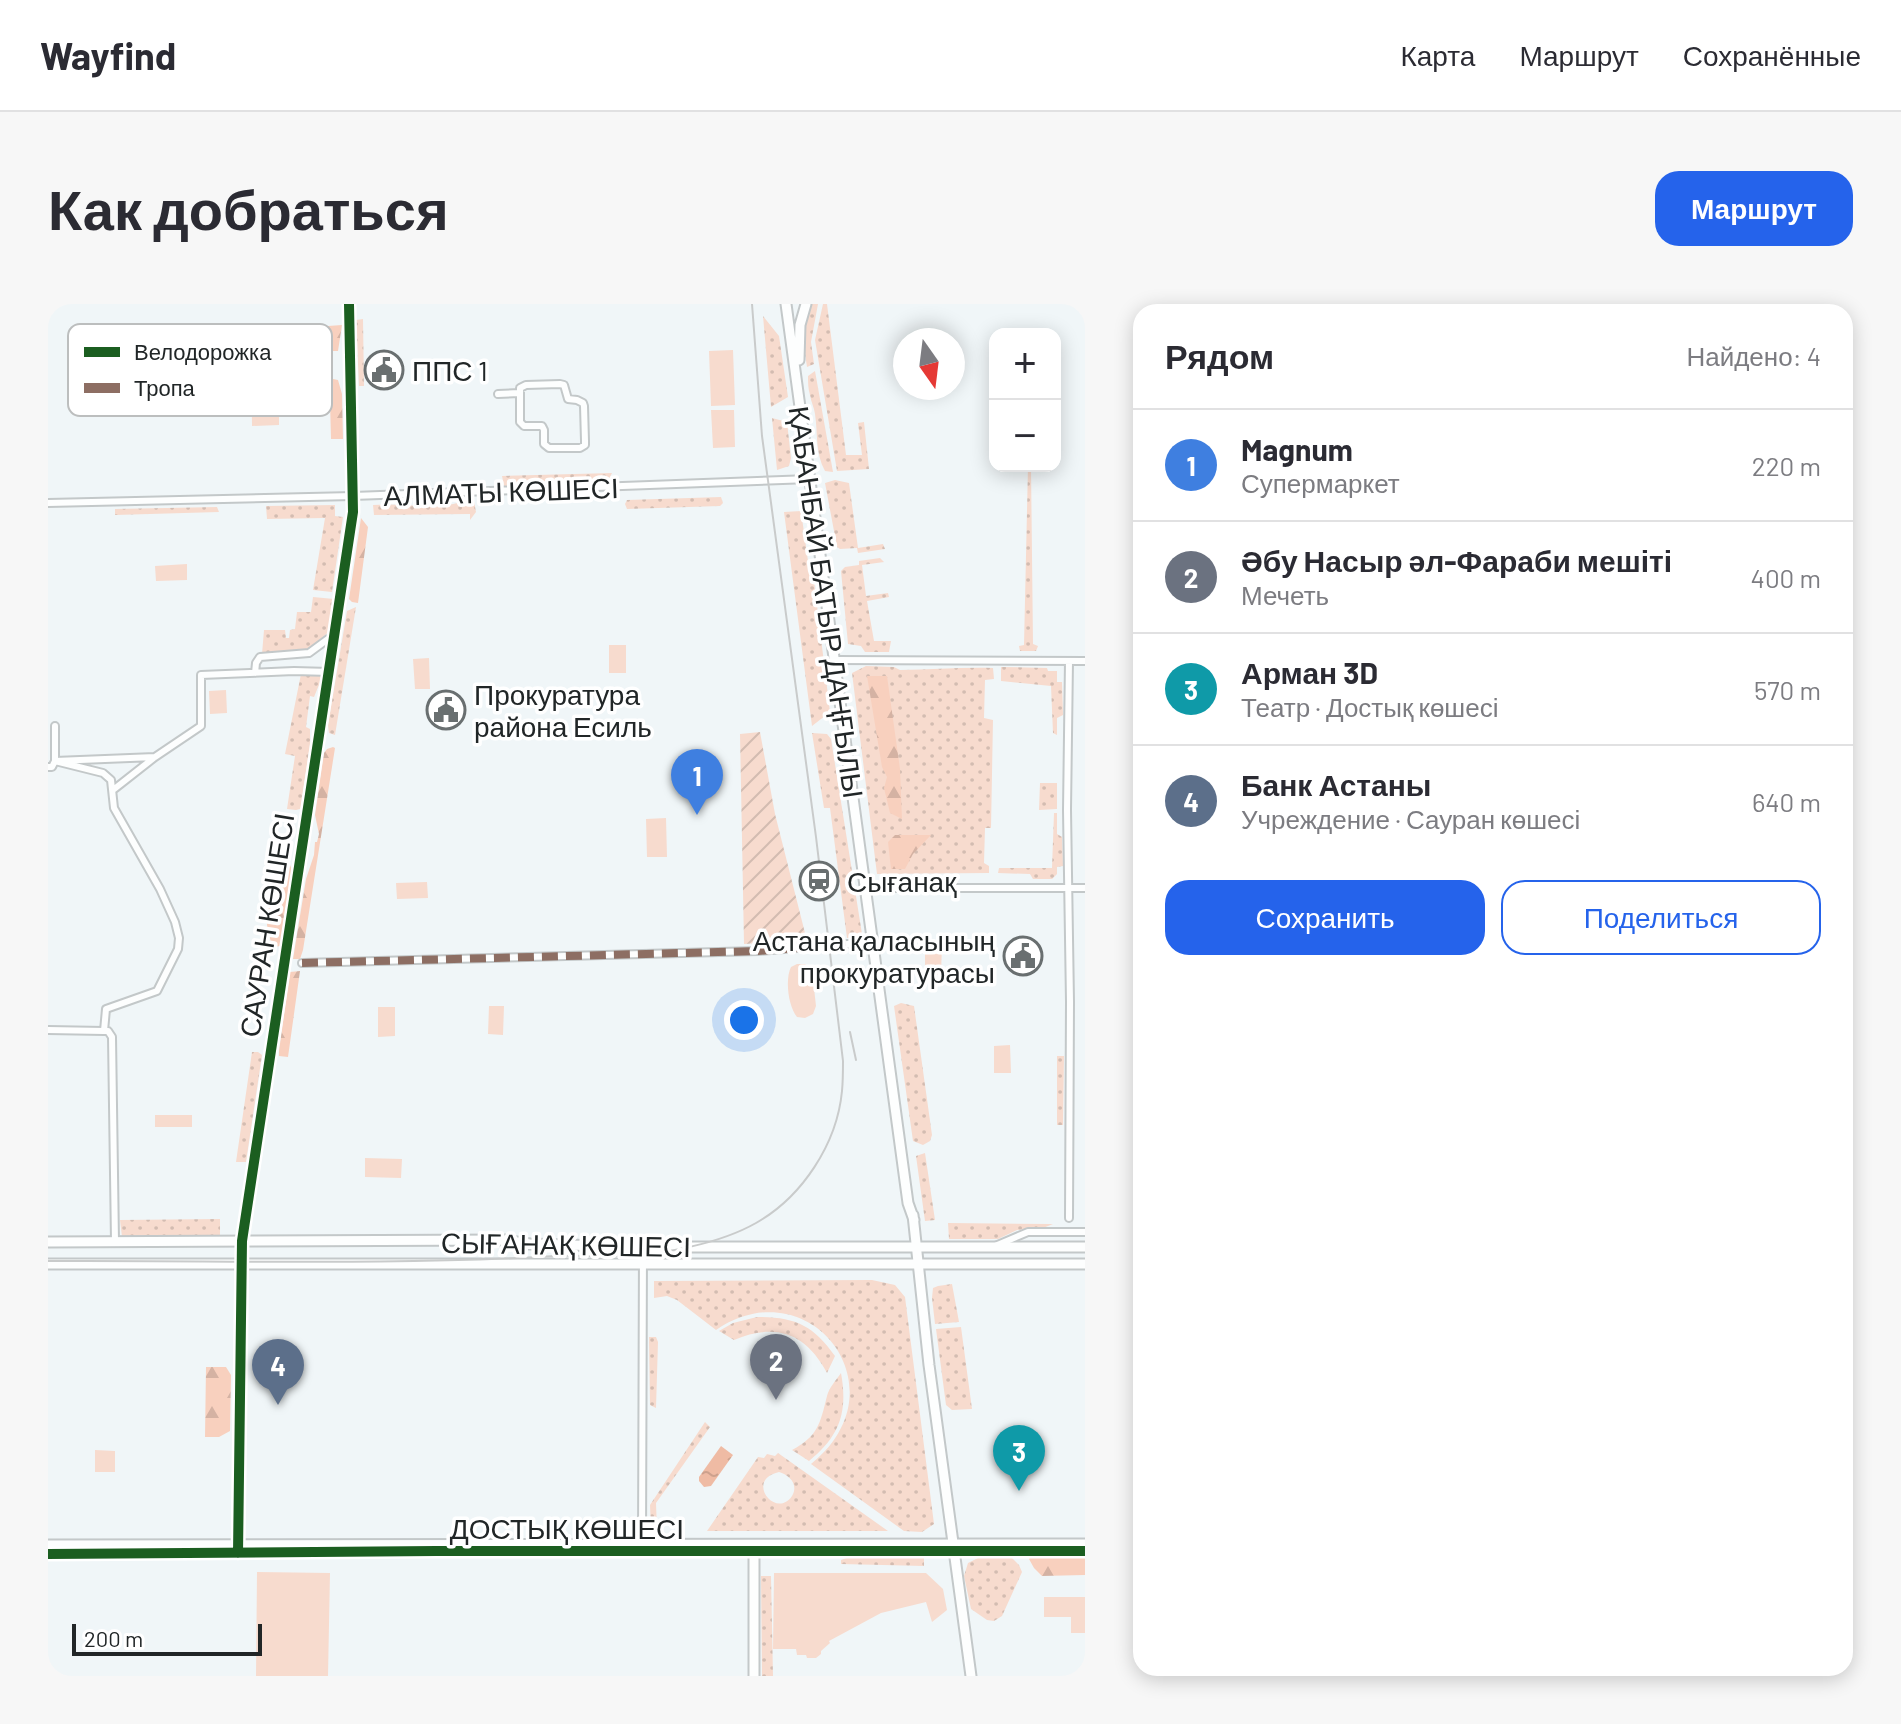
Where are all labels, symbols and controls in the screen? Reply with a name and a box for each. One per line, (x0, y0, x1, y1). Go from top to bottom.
text: Wayfind (40, 32, 176, 78)
text: Карта (1400, 38, 1475, 72)
text: Маршрут (1519, 38, 1639, 72)
text: Сохранённые (1683, 38, 1861, 72)
button: Маршрут (1655, 171, 1853, 246)
text: Как добраться (48, 174, 449, 241)
legend (68, 324, 332, 416)
north arrow (893, 328, 965, 400)
map controls (989, 328, 1061, 472)
button: + (989, 328, 1061, 400)
text: Рядом (1165, 335, 1274, 376)
text: Велодорожка (134, 338, 272, 365)
text: Найдено: 4 (1686, 340, 1821, 371)
public building icon: ППС 1 (363, 349, 405, 391)
place label: ППС 1 (412, 353, 488, 387)
text: Тропа (134, 374, 196, 401)
button: − (989, 400, 1061, 472)
street label: ҚАБАНБАЙ БАТЫР ДАҢҒЫЛЫ (783, 404, 871, 800)
text: Magnum (1241, 431, 1353, 467)
text: 1 (1186, 450, 1196, 481)
text: 220 m (1752, 450, 1821, 481)
text: Супермаркет (1241, 467, 1400, 498)
street label: АЛМАТЫ КӨШЕСІ (383, 470, 619, 512)
text: Әбу Насыр әл-Фараби мешіті (1241, 542, 1672, 578)
text: 2 (1184, 562, 1198, 593)
text: 400 m (1751, 562, 1821, 593)
text: Мечеть (1241, 579, 1329, 610)
text: Арман 3D (1241, 654, 1378, 690)
text: 3 (1184, 674, 1198, 705)
text: 570 m (1754, 674, 1821, 705)
place label: Прокуратура района Есиль (474, 677, 652, 743)
public building icon: Прокуратура района Есиль (425, 689, 467, 731)
text: Театр · Достық көшесі (1241, 691, 1498, 722)
pin: 1 (671, 749, 723, 815)
text: Банк Астаны (1241, 766, 1431, 802)
text: 4 (1183, 786, 1199, 817)
text: 640 m (1752, 786, 1821, 817)
text: Учреждение · Сауран көшесі (1241, 803, 1580, 834)
street label: САУРАН КӨШЕСІ (231, 810, 301, 1040)
station icon: Сығанақ (798, 860, 840, 902)
place label: Сығанақ (847, 864, 957, 898)
button: Сохранить (1165, 880, 1485, 955)
button: Поделиться (1501, 880, 1821, 955)
place label: Астана қаласының прокуратурасы (753, 923, 996, 989)
public building icon: Астана қаласының прокуратурасы (1002, 935, 1044, 977)
your location (724, 1000, 764, 1040)
street label: СЫҒАНАҚ КӨШЕСІ (441, 1225, 691, 1263)
pin: 2 (750, 1334, 802, 1400)
pin: 4 (252, 1339, 304, 1405)
pin: 3 (993, 1425, 1045, 1491)
street label: ДОСТЫҚ КӨШЕСІ (450, 1511, 684, 1545)
scale bar (72, 1620, 262, 1656)
text: 200 m (84, 1625, 143, 1651)

